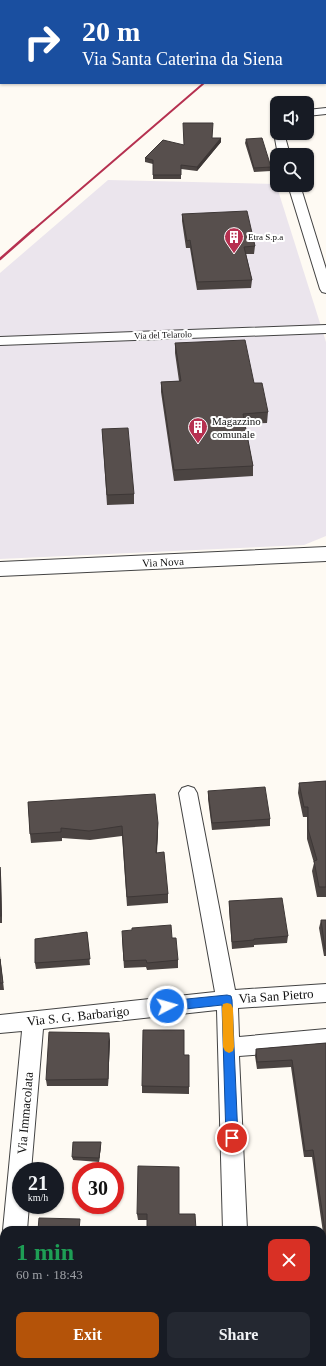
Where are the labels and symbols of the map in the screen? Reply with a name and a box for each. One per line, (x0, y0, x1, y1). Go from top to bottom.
building icon: Etra S.p.a (223, 226, 245, 254)
place label: Etra S.p.a (248, 232, 283, 242)
street label: Via del Telarolo (134, 329, 192, 341)
place label: Magazzino comunale (212, 415, 261, 440)
building icon: Magazzino comunale (187, 416, 209, 444)
street label: Via Nova (142, 555, 184, 569)
position arrow (146, 985, 188, 1027)
street label: Via San Pietro (238, 986, 314, 1006)
street label: Via S. G. Barbarigo (26, 1003, 130, 1029)
street label: Via Immacolata (14, 1071, 36, 1155)
pin (215, 1121, 249, 1155)
speed limit sign: 30 (72, 1162, 124, 1214)

